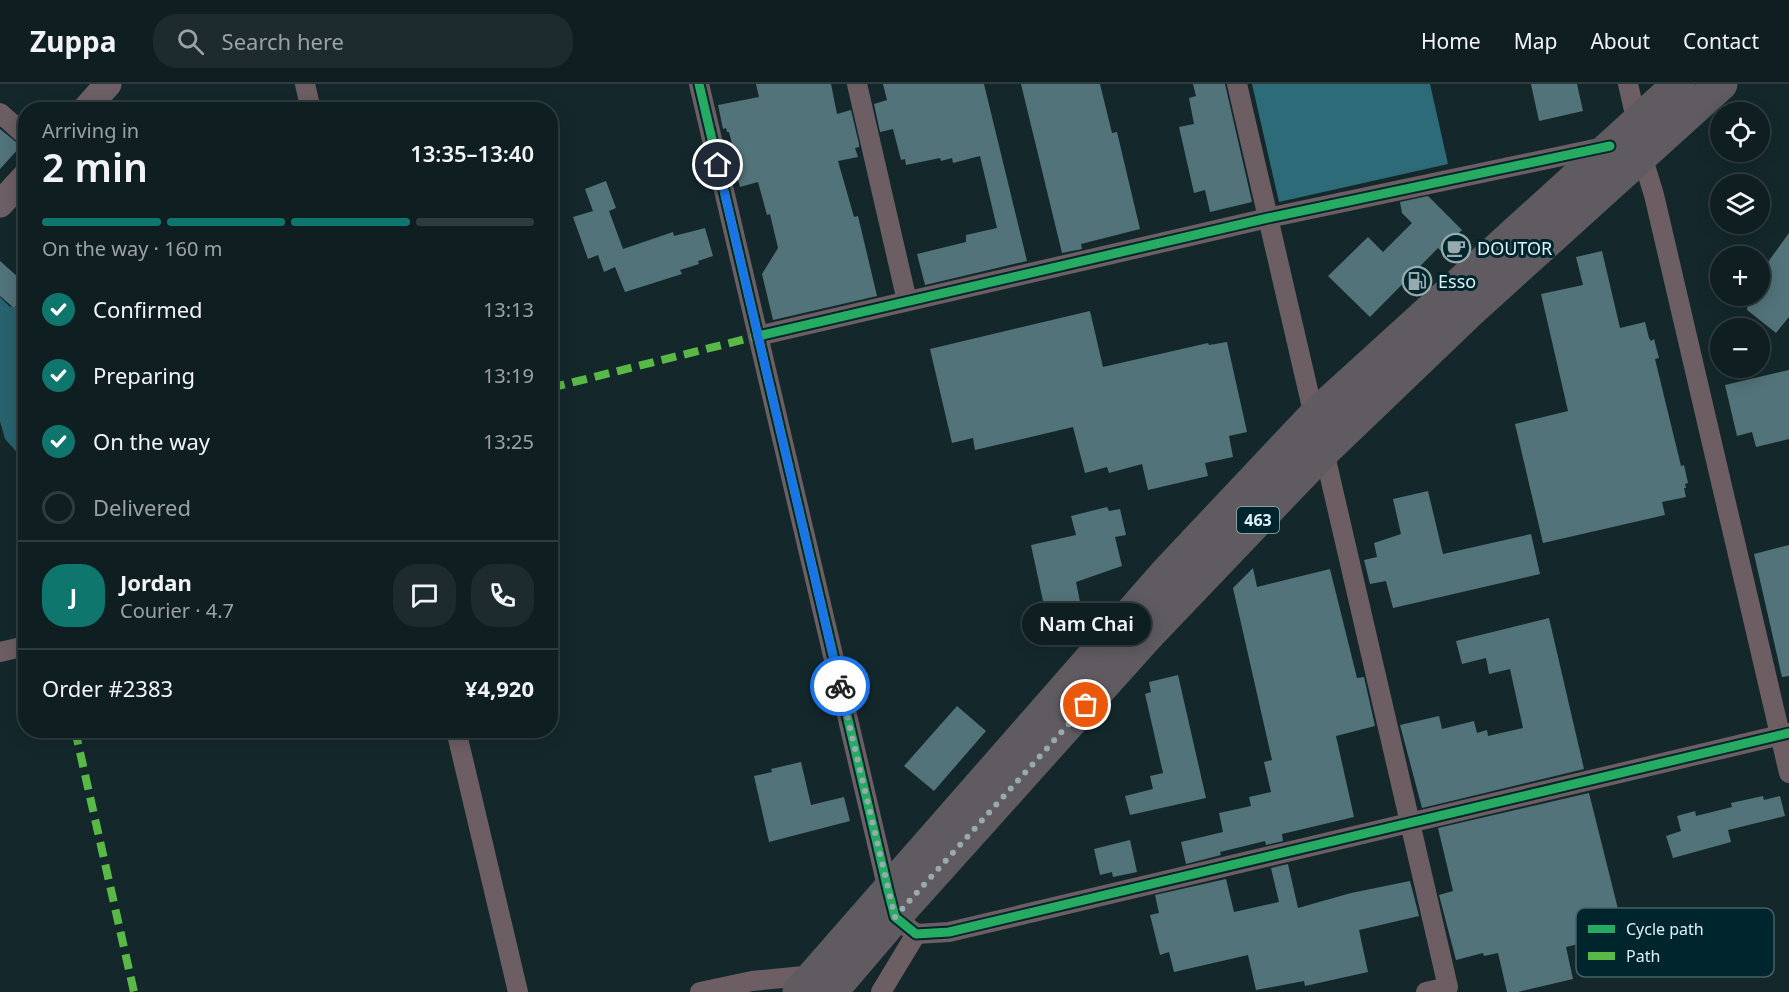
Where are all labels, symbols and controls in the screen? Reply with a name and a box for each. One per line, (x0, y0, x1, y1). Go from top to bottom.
search box (153, 14, 573, 68)
text: Zuppa (30, 22, 117, 60)
icon: search (174, 25, 207, 58)
text: Search here (222, 26, 344, 56)
text: Home (1421, 27, 1481, 55)
text: Map (1514, 27, 1557, 55)
text: About (1590, 27, 1650, 55)
text: Contact (1683, 27, 1759, 55)
map controls (1710, 102, 1770, 378)
button: locate (1710, 102, 1770, 162)
text: Arriving in (42, 117, 139, 144)
text: 13:35–13:40 (410, 138, 534, 168)
pin (692, 139, 743, 190)
text: 2 min (42, 140, 148, 193)
icon: home (701, 148, 734, 181)
button: layers (1710, 174, 1770, 234)
cafe icon: DOUTOR (1440, 232, 1472, 264)
text: On the way · 160 m (42, 235, 222, 262)
place label: DOUTOR (1477, 236, 1552, 260)
button: + (1710, 246, 1770, 306)
fuel station icon: Esso (1401, 265, 1433, 297)
place label: Esso (1438, 269, 1476, 293)
icon: check (42, 293, 75, 326)
text: Confirmed (93, 294, 203, 324)
text: 13:13 (483, 296, 534, 323)
button: − (1710, 318, 1770, 378)
icon: check (42, 359, 75, 392)
text: Preparing (93, 360, 195, 390)
text: 13:19 (483, 362, 534, 389)
icon: check (42, 425, 75, 458)
text: On the way (93, 426, 210, 456)
text: 13:25 (483, 428, 534, 455)
text: Delivered (93, 492, 191, 522)
road number: 463 (1237, 507, 1279, 533)
button: chat (393, 564, 456, 627)
button: phone (471, 564, 534, 627)
text: Jordan (120, 567, 192, 597)
text: J (70, 580, 77, 610)
text: Courier · 4.7 (120, 597, 234, 624)
callout: Nam Chai (1022, 603, 1150, 645)
text: Nam Chai (1039, 610, 1134, 637)
courier (810, 656, 870, 716)
icon: bike (824, 670, 857, 703)
text: Order #2383 (42, 673, 173, 703)
text: ¥4,920 (465, 673, 534, 703)
pin (1060, 679, 1111, 730)
icon: bag (1069, 688, 1102, 721)
legend (1576, 908, 1774, 977)
text: Cycle path (1626, 918, 1704, 940)
text: Path (1626, 945, 1660, 967)

